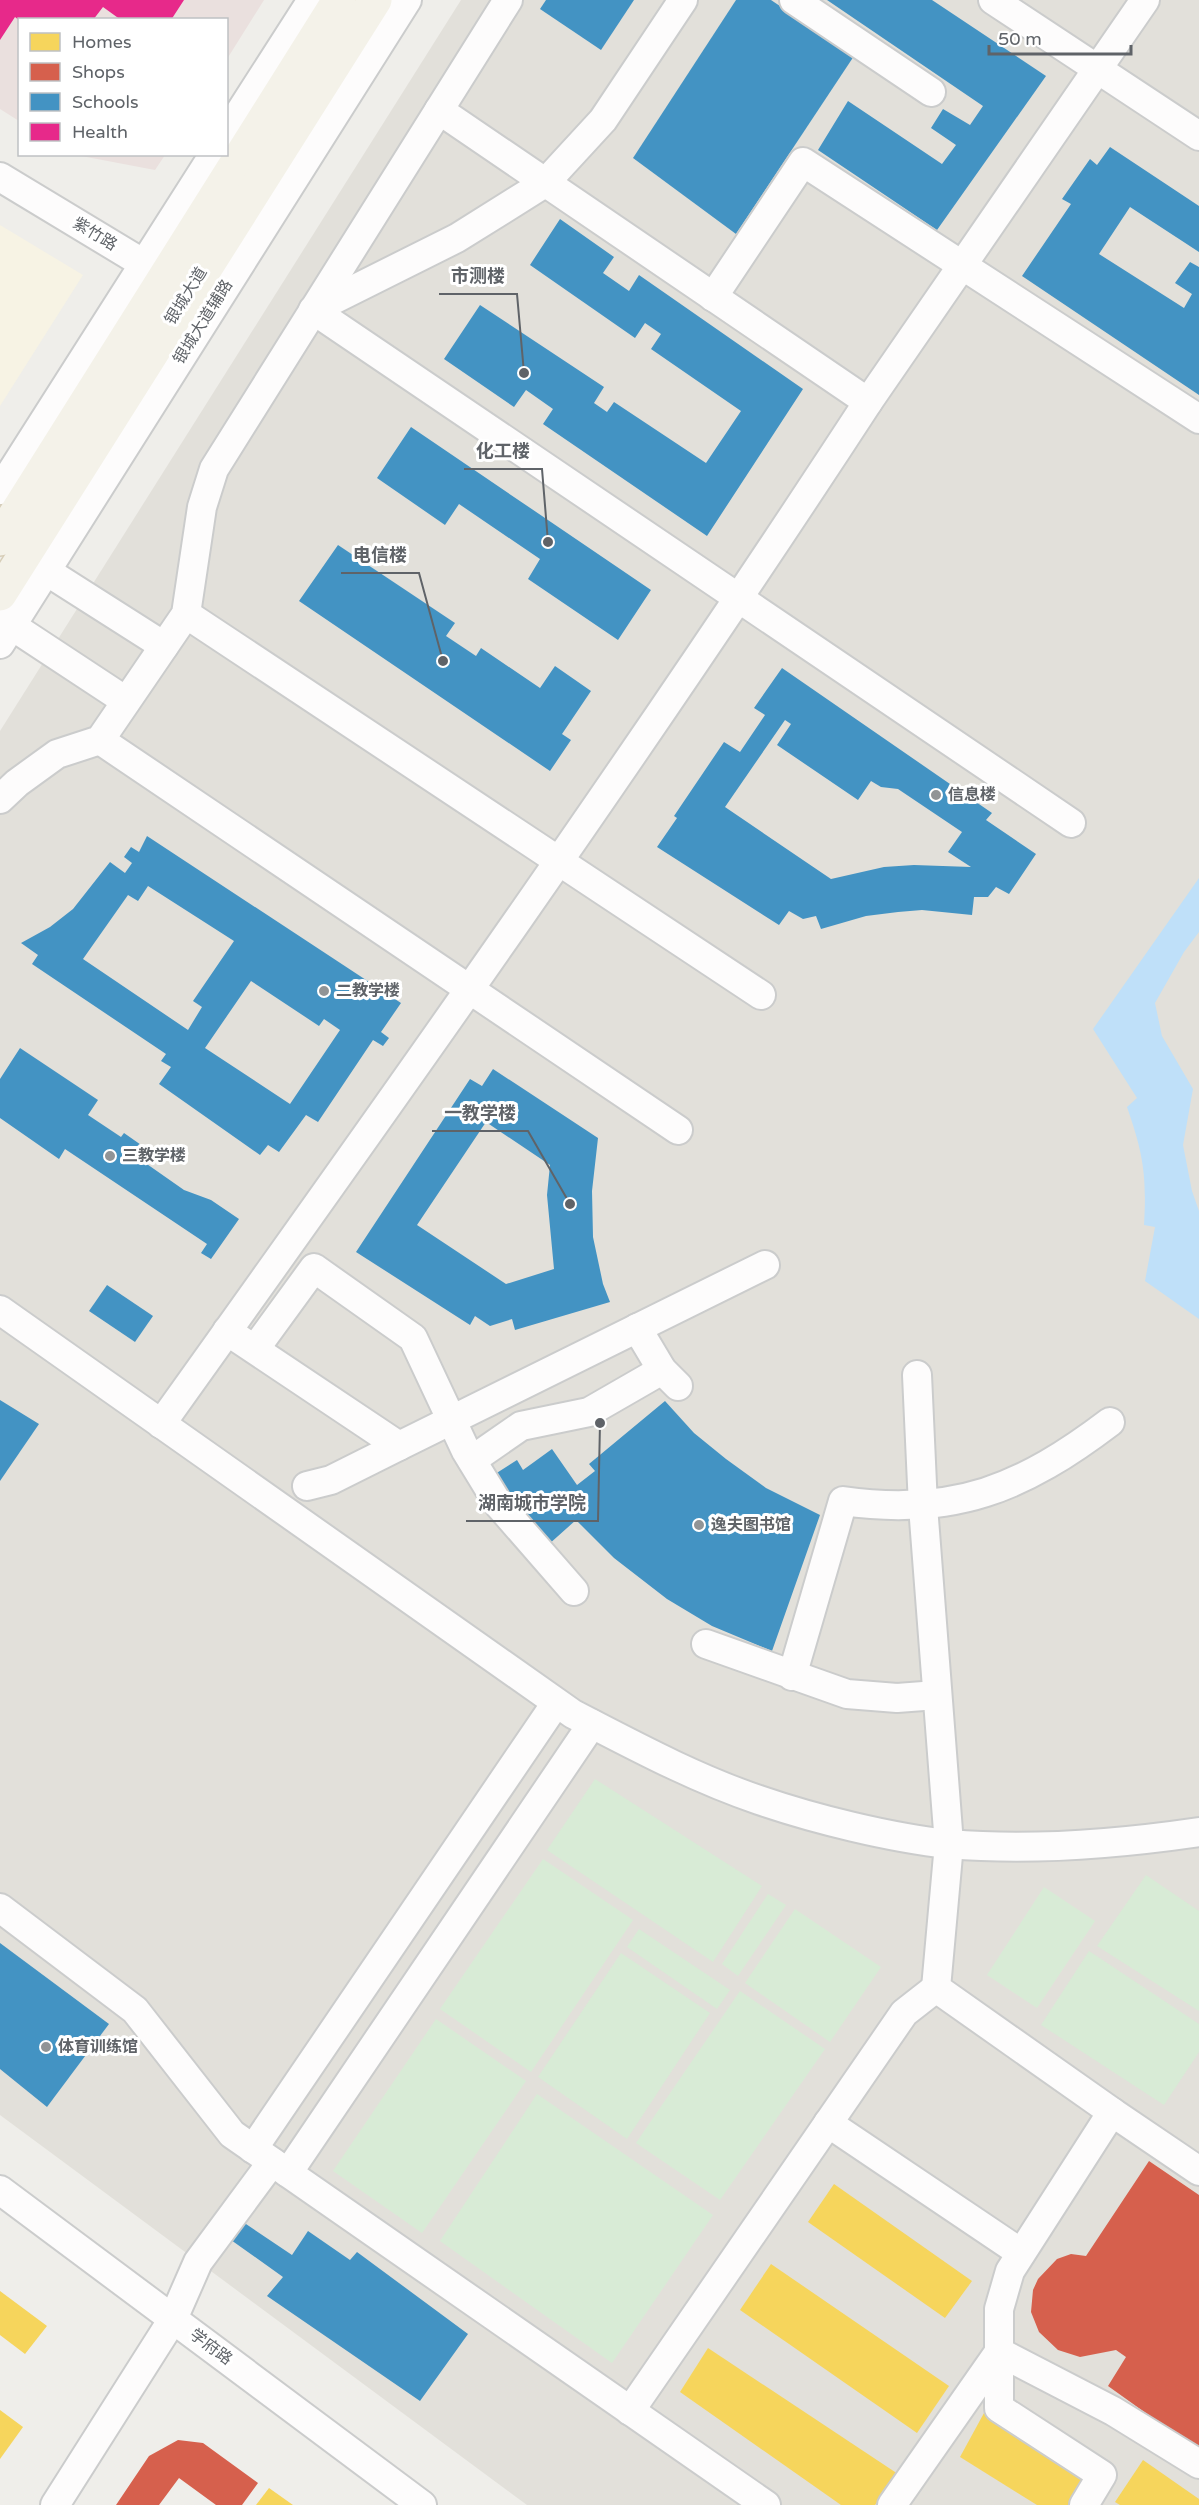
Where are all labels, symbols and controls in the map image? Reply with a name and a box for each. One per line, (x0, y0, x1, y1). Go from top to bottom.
legend (18, 18, 228, 156)
scale bar (989, 18, 1132, 56)
text: 50 m (998, 28, 1042, 50)
text: Homes (72, 31, 132, 53)
text: Shops (72, 61, 125, 83)
text: Schools (72, 91, 139, 113)
text: Health (72, 121, 128, 143)
street label: 紫竹路 (69, 213, 121, 255)
callout: 市测楼 (439, 258, 517, 294)
street label: 银城大道 (161, 264, 211, 328)
text: 市测楼 (451, 265, 505, 287)
street label: 银城大道辅路 (169, 276, 237, 368)
callout: 化工楼 (464, 433, 542, 469)
text: 化工楼 (476, 440, 530, 462)
callout: 电信楼 (341, 537, 419, 573)
text: 电信楼 (353, 544, 407, 566)
place label: 信息楼 (948, 785, 996, 805)
marker: 信息楼 (929, 788, 943, 802)
place label: 二教学楼 (336, 981, 400, 1001)
marker: 二教学楼 (317, 984, 331, 998)
callout: 一教学楼 (432, 1095, 528, 1131)
text: 一教学楼 (444, 1102, 516, 1124)
place label: 三教学楼 (122, 1146, 186, 1166)
marker: 三教学楼 (103, 1149, 117, 1163)
callout: 湖南城市学院 (466, 1485, 598, 1521)
text: 湖南城市学院 (478, 1492, 586, 1514)
place label: 逸夫图书馆 (711, 1515, 791, 1535)
marker: 逸夫图书馆 (692, 1518, 706, 1532)
place label: 体育训练馆 (58, 2037, 138, 2057)
marker: 体育训练馆 (39, 2040, 53, 2054)
street label: 学府路 (186, 2325, 236, 2369)

